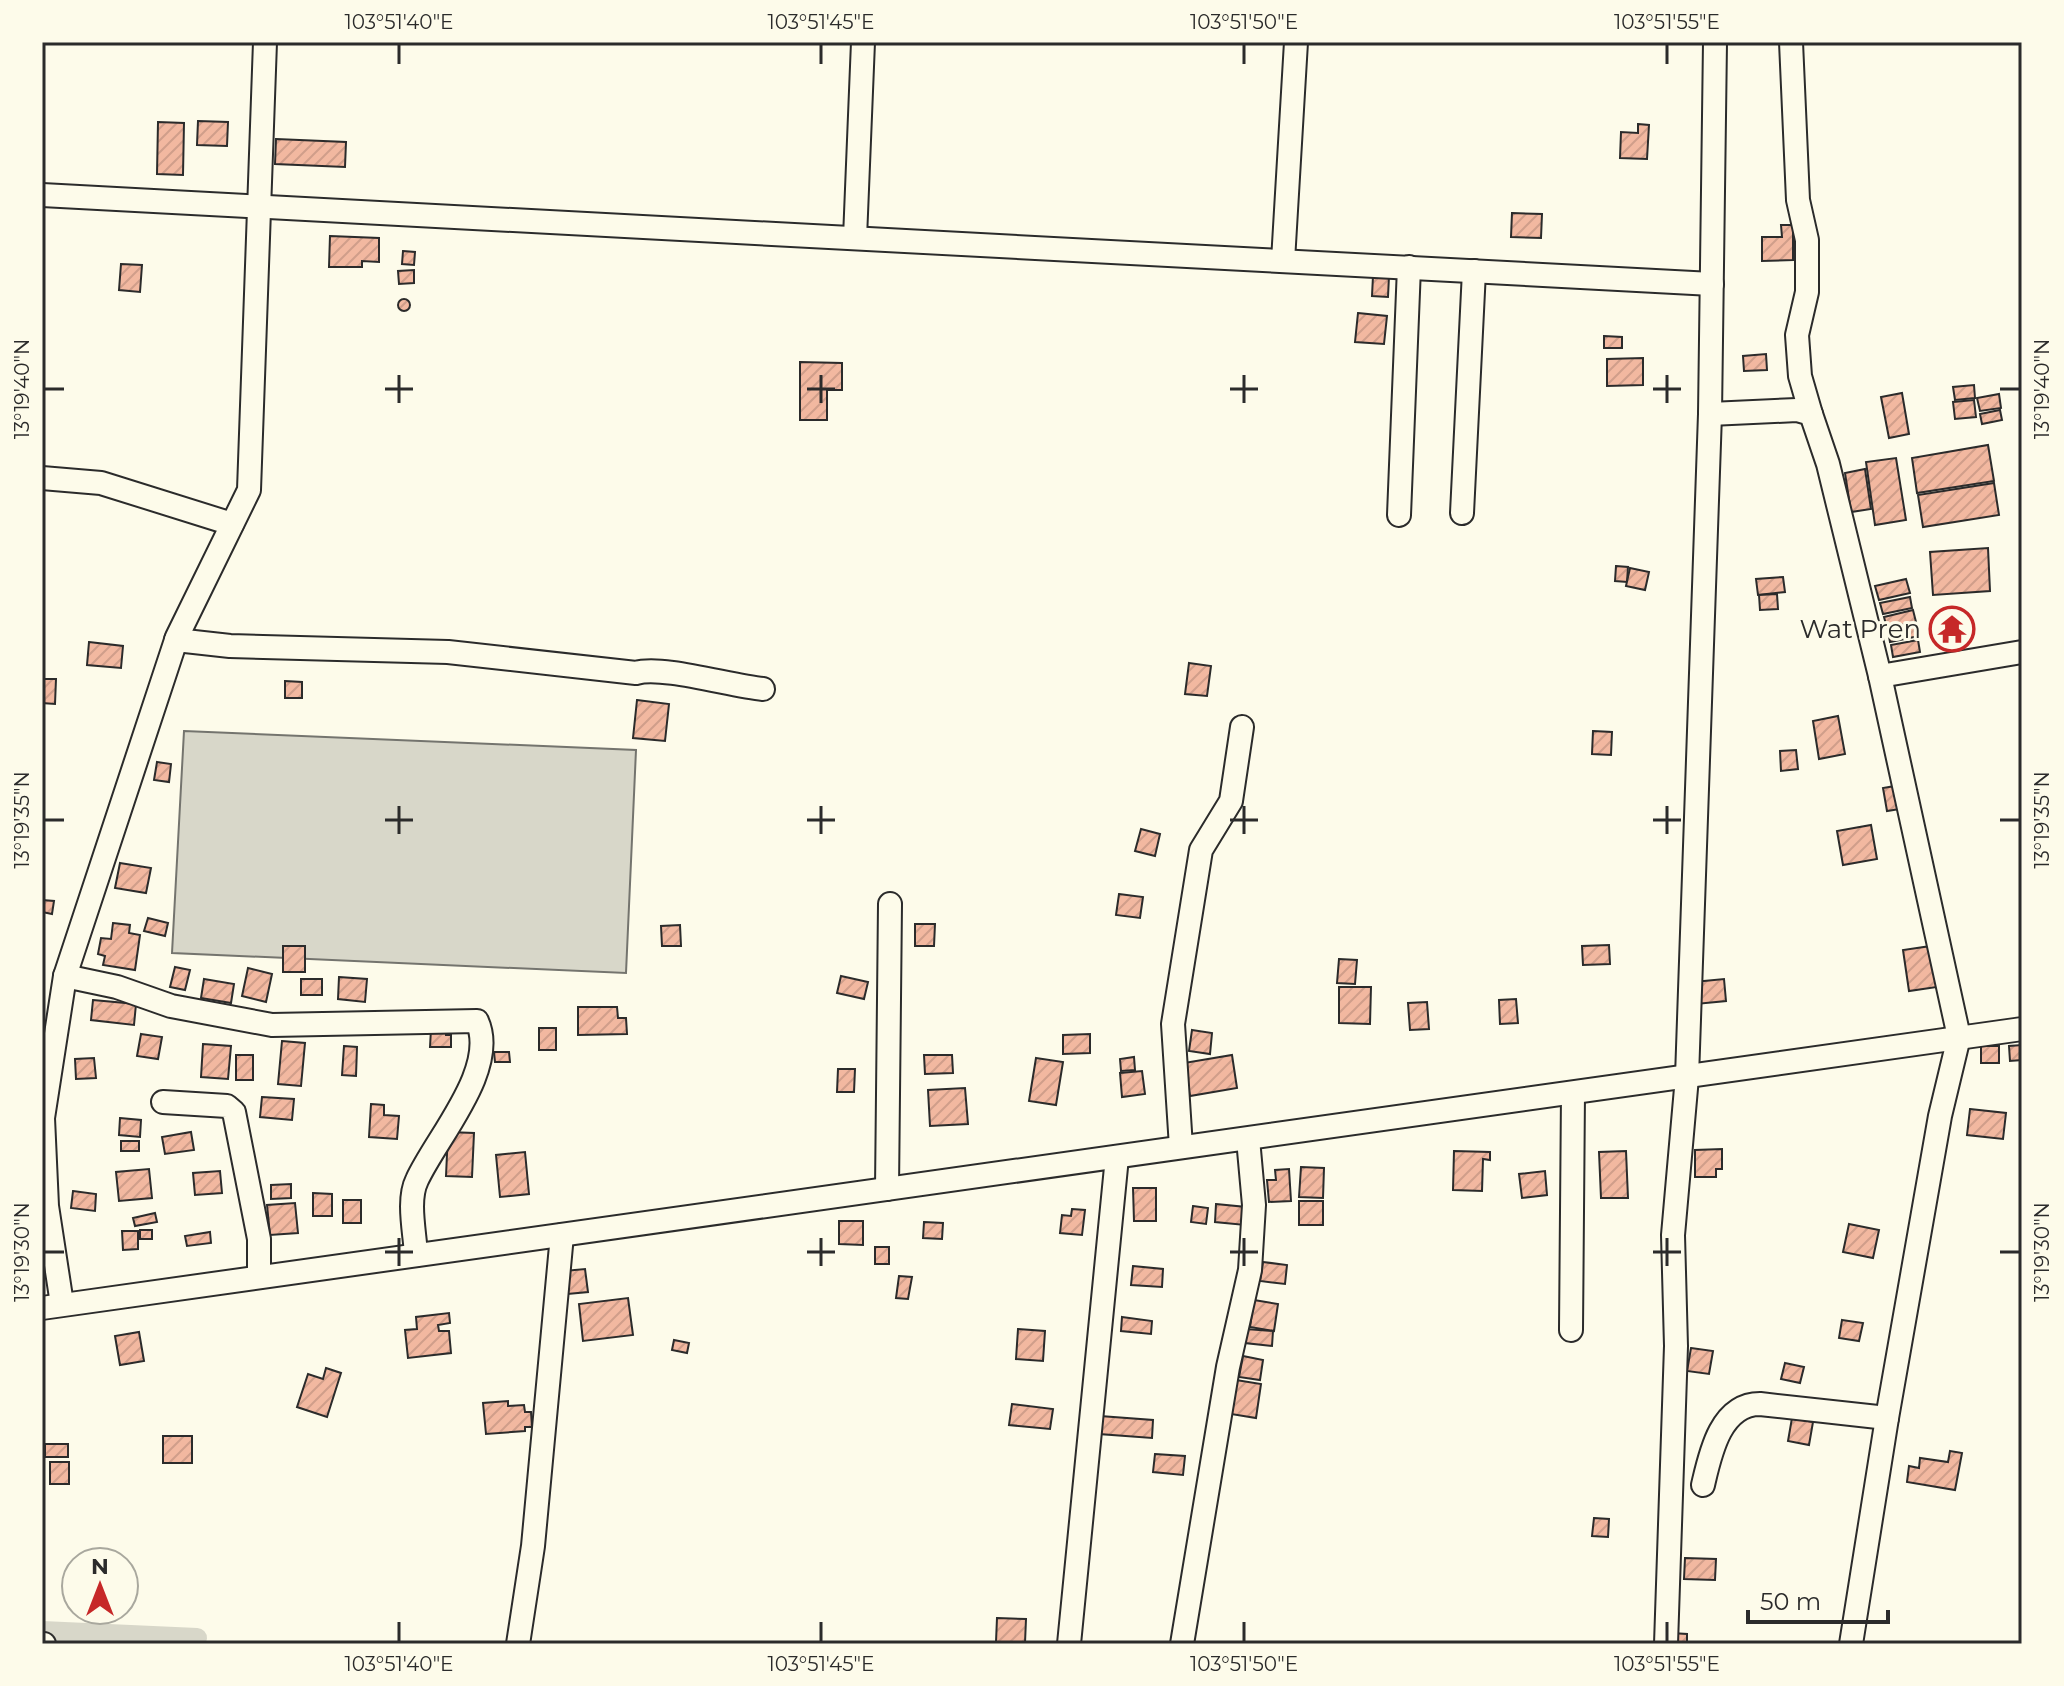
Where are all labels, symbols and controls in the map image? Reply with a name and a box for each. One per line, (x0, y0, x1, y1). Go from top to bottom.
text: 103°51'40"E (344, 10, 454, 34)
text: 103°51'45"E (768, 10, 874, 34)
text: 103°51'50"E (1190, 10, 1298, 34)
text: 103°51'55"E (1614, 10, 1720, 34)
text: 13°19'40"N (10, 339, 34, 439)
text: 13°19'40"N (2030, 339, 2054, 439)
temple icon: Wat Pren (1928, 605, 1976, 653)
place label: Wat Pren (1799, 613, 1921, 645)
text: 13°19'35"N (10, 771, 34, 869)
text: 13°19'35"N (2030, 771, 2054, 869)
text: 13°19'30"N (10, 1202, 34, 1302)
text: 13°19'30"N (2030, 1202, 2054, 1302)
north arrow (60, 1546, 140, 1626)
text: N (91, 1553, 109, 1580)
scale bar (1748, 1574, 1888, 1624)
text: 50 m (1760, 1587, 1821, 1616)
text: 103°51'40"E (344, 1652, 454, 1676)
text: 103°51'45"E (768, 1652, 874, 1676)
text: 103°51'50"E (1190, 1652, 1298, 1676)
text: 103°51'55"E (1614, 1652, 1720, 1676)

